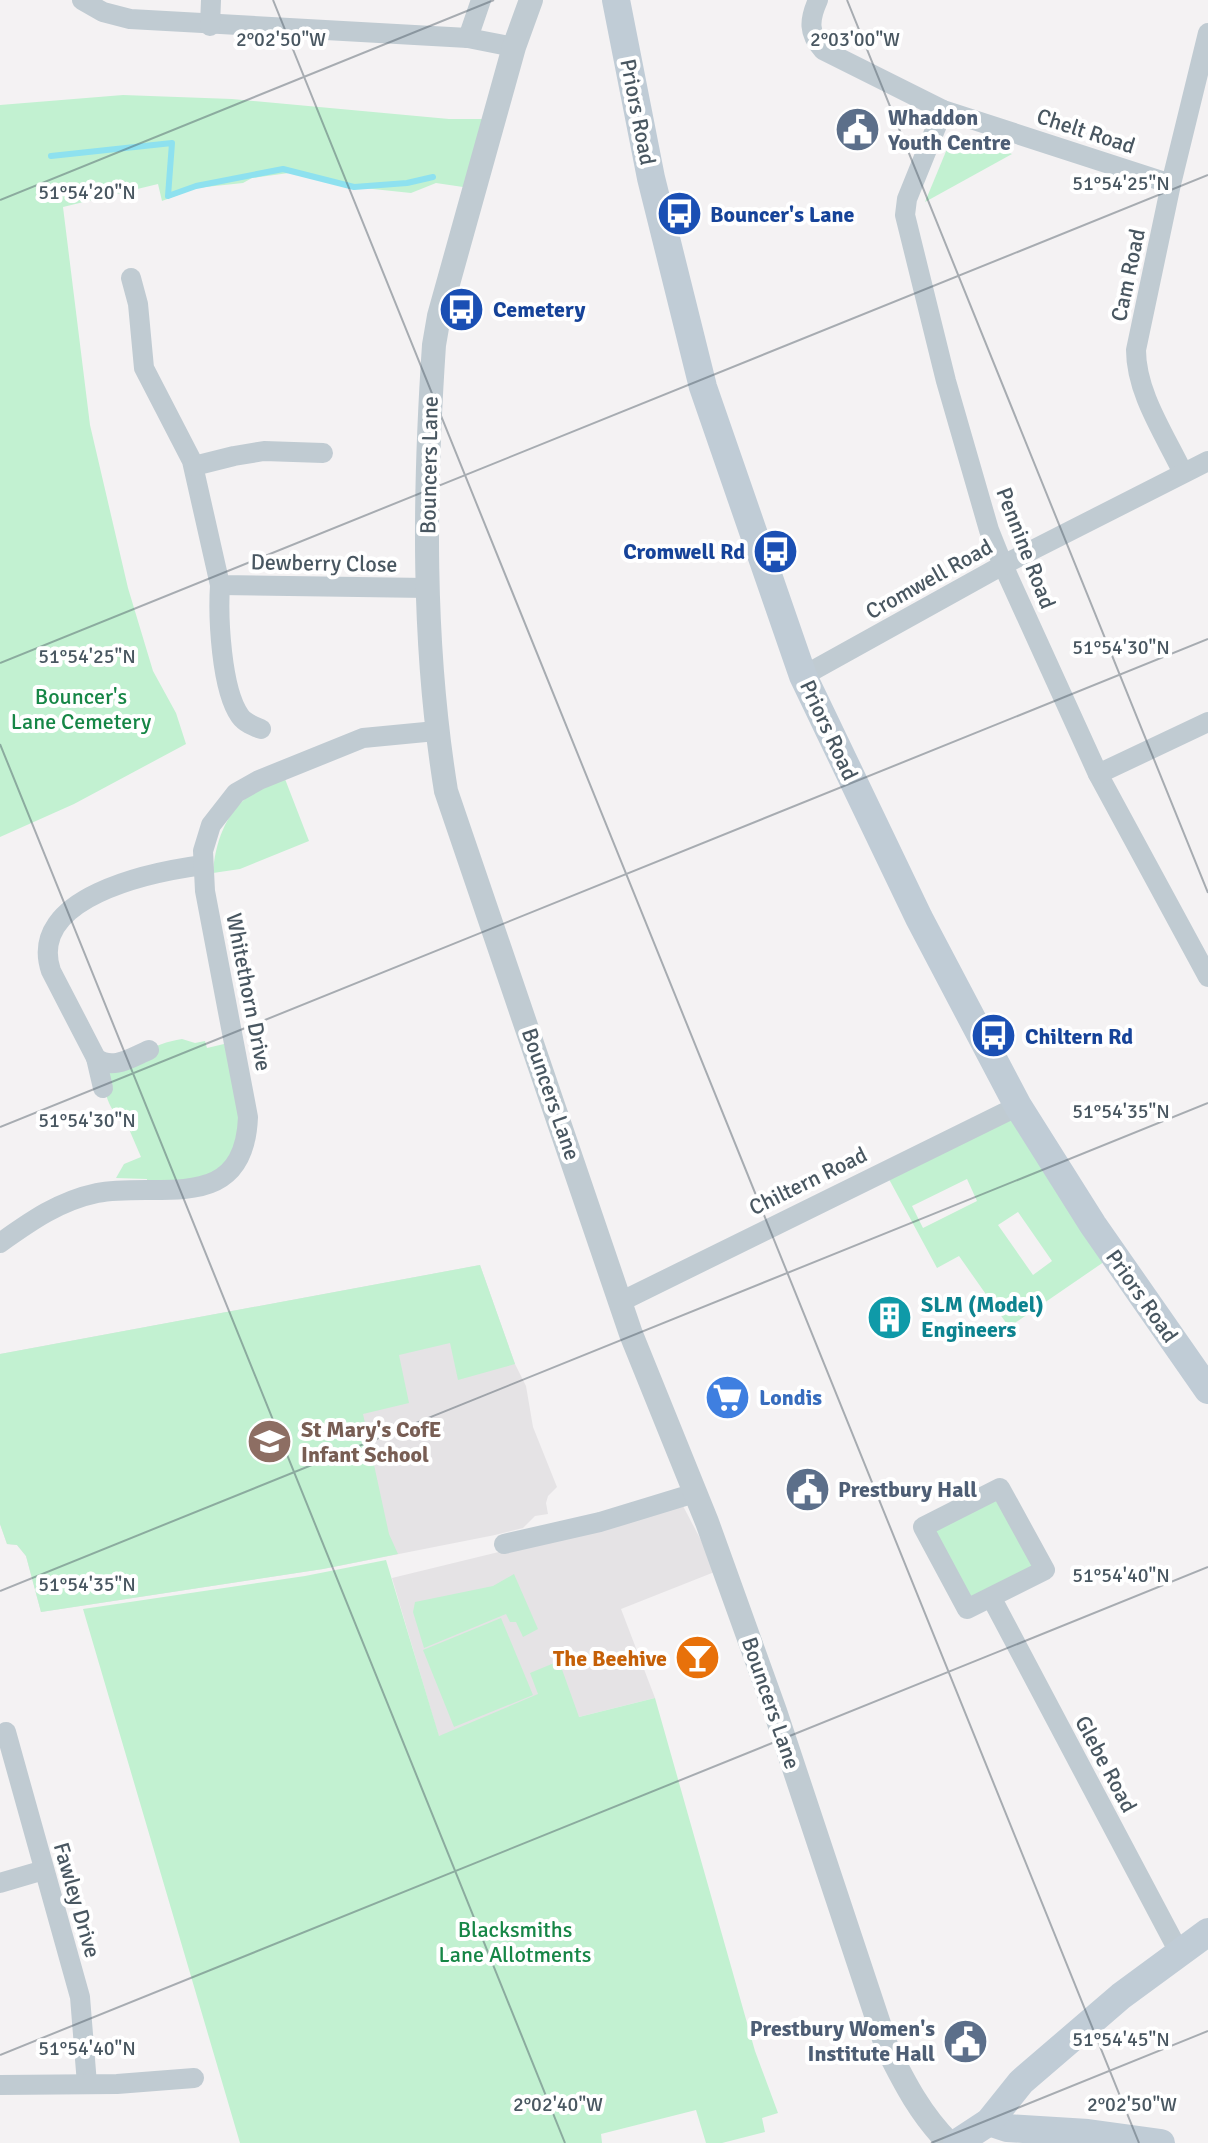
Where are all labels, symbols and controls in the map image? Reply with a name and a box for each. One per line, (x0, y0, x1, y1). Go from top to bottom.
text: 2°02'50"W (236, 27, 326, 52)
text: 2°03'00"W (810, 27, 900, 52)
street label: Priors Road (614, 57, 662, 167)
street label: Chelt Road (1033, 102, 1139, 160)
place label: Whaddon Youth Centre (887, 104, 1011, 156)
public building icon: Whaddon Youth Centre (833, 106, 881, 154)
text: 51°54'25"N (1072, 171, 1170, 196)
text: 51°54'20"N (38, 180, 136, 205)
bus stop icon: Bouncer's Lane (655, 190, 703, 238)
place label: Bouncer's Lane (710, 201, 855, 228)
street label: Cam Road (1105, 226, 1151, 324)
bus stop icon: Cemetery (438, 285, 486, 333)
place label: Cemetery (493, 296, 585, 323)
street label: Bouncers Lane (414, 396, 444, 534)
street label: Pennine Road (990, 484, 1062, 612)
bus stop icon: Cromwell Rd (752, 527, 800, 575)
street label: Cromwell Road (861, 533, 997, 625)
place label: Cromwell Rd (623, 538, 745, 565)
street label: Dewberry Close (250, 548, 398, 578)
text: 51°54'30"N (1072, 635, 1170, 660)
text: 51°54'25"N (38, 644, 136, 669)
street label: Priors Road (794, 676, 864, 784)
park label: Bouncer's Lane Cemetery (11, 683, 152, 735)
street label: Whitethorn Drive (220, 911, 278, 1073)
bus stop icon: Chiltern Rd (970, 1012, 1018, 1060)
place label: Chiltern Rd (1025, 1023, 1133, 1050)
street label: Bouncers Lane (516, 1024, 586, 1164)
text: 51°54'35"N (1072, 1099, 1170, 1124)
text: 51°54'30"N (38, 1108, 136, 1133)
street label: Chiltern Road (745, 1141, 871, 1221)
street label: Priors Road (1100, 1244, 1184, 1348)
place label: SLM (Model) Engineers (921, 1291, 1044, 1343)
building icon: SLM (Model) Engineers (866, 1293, 914, 1341)
supermarket icon: Londis (704, 1373, 752, 1421)
place label: Londis (759, 1384, 822, 1411)
place label: St Mary's CofE Infant School (301, 1416, 441, 1468)
school or university icon: St Mary's CofE Infant School (246, 1418, 294, 1466)
public building icon: Prestbury Hall (783, 1465, 831, 1513)
place label: Prestbury Hall (838, 1476, 977, 1503)
text: 51°54'40"N (1072, 1563, 1170, 1588)
text: 51°54'35"N (38, 1572, 136, 1597)
street label: Bouncers Lane (736, 1633, 806, 1773)
bar icon: The Beehive (674, 1634, 722, 1682)
place label: The Beehive (553, 1645, 667, 1672)
street label: Glebe Road (1069, 1711, 1143, 1817)
street label: Fawley Drive (48, 1839, 106, 1961)
park label: Blacksmiths Lane Allotments (439, 1916, 591, 1968)
place label: Prestbury Women's Institute Hall (750, 2015, 935, 2067)
public building icon: Prestbury Women's Institute Hall (942, 2017, 990, 2065)
text: 51°54'45"N (1072, 2027, 1170, 2052)
text: 51°54'40"N (38, 2036, 136, 2061)
text: 2°02'40"W (513, 2092, 603, 2117)
text: 2°02'50"W (1087, 2092, 1177, 2117)

